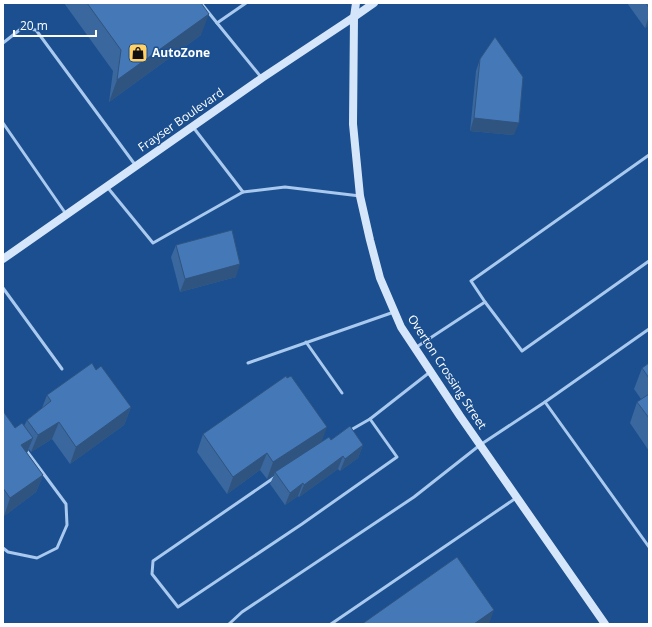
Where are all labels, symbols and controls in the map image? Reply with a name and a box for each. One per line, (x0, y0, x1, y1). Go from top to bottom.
scale bar (14, 12, 96, 38)
text: 20 m (20, 17, 48, 34)
shop icon: AutoZone (127, 42, 149, 64)
place label: AutoZone (152, 44, 210, 61)
street label: Frayser Boulevard (134, 84, 227, 156)
street label: Overton Crossing Street (404, 311, 491, 432)

